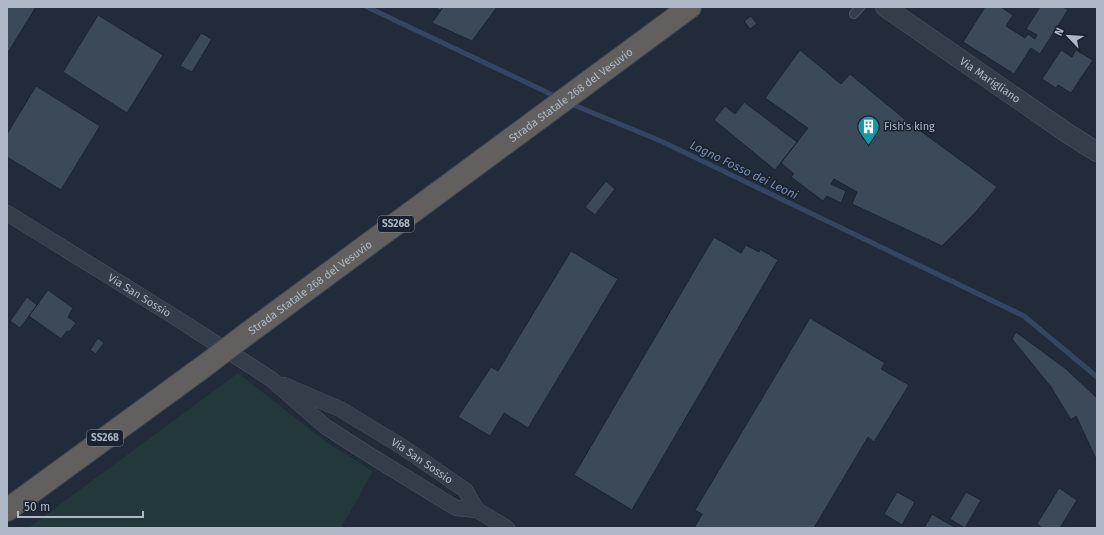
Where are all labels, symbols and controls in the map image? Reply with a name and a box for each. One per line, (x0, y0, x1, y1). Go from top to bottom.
north arrow (1048, 16, 1088, 56)
text: N (1052, 26, 1067, 38)
street label: Strada Statale 268 del Vesuvio (506, 45, 635, 145)
street label: Via Marigliano (957, 54, 1023, 105)
building icon: Fish's king (855, 113, 881, 146)
place label: Fish's king (884, 120, 935, 133)
water label: Lagno Fosso dei Leoni (688, 138, 801, 203)
road number: SS268 (378, 216, 414, 232)
street label: Strada Statale 268 del Vesuvio (246, 237, 374, 337)
street label: Via San Sossio (106, 271, 173, 320)
road number: SS268 (87, 430, 123, 446)
street label: Via San Sossio (389, 435, 455, 486)
scale bar (18, 493, 143, 519)
text: 50 m (24, 500, 50, 514)

